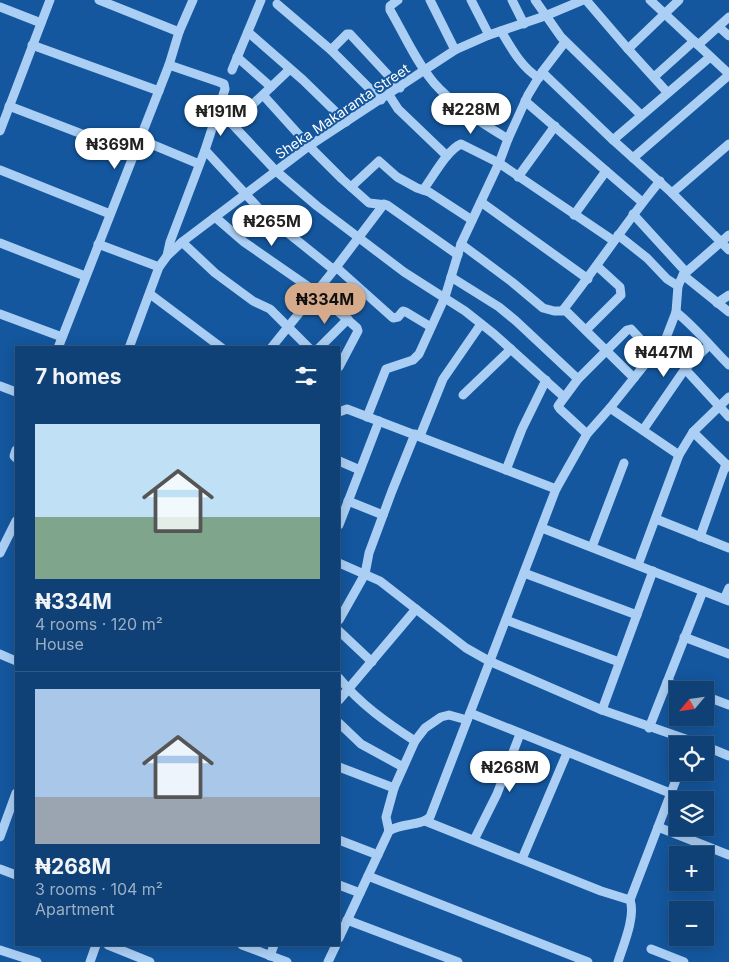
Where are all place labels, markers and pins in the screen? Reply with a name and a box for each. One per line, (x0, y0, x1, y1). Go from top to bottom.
pin: ₦228M (436, 92, 506, 135)
pin: ₦191M (186, 94, 256, 137)
pin: ₦369M (80, 128, 150, 170)
pin: ₦265M (237, 204, 307, 247)
pin: ₦334M (290, 282, 360, 325)
pin: ₦447M (629, 336, 699, 378)
pin: ₦268M (475, 750, 545, 793)

